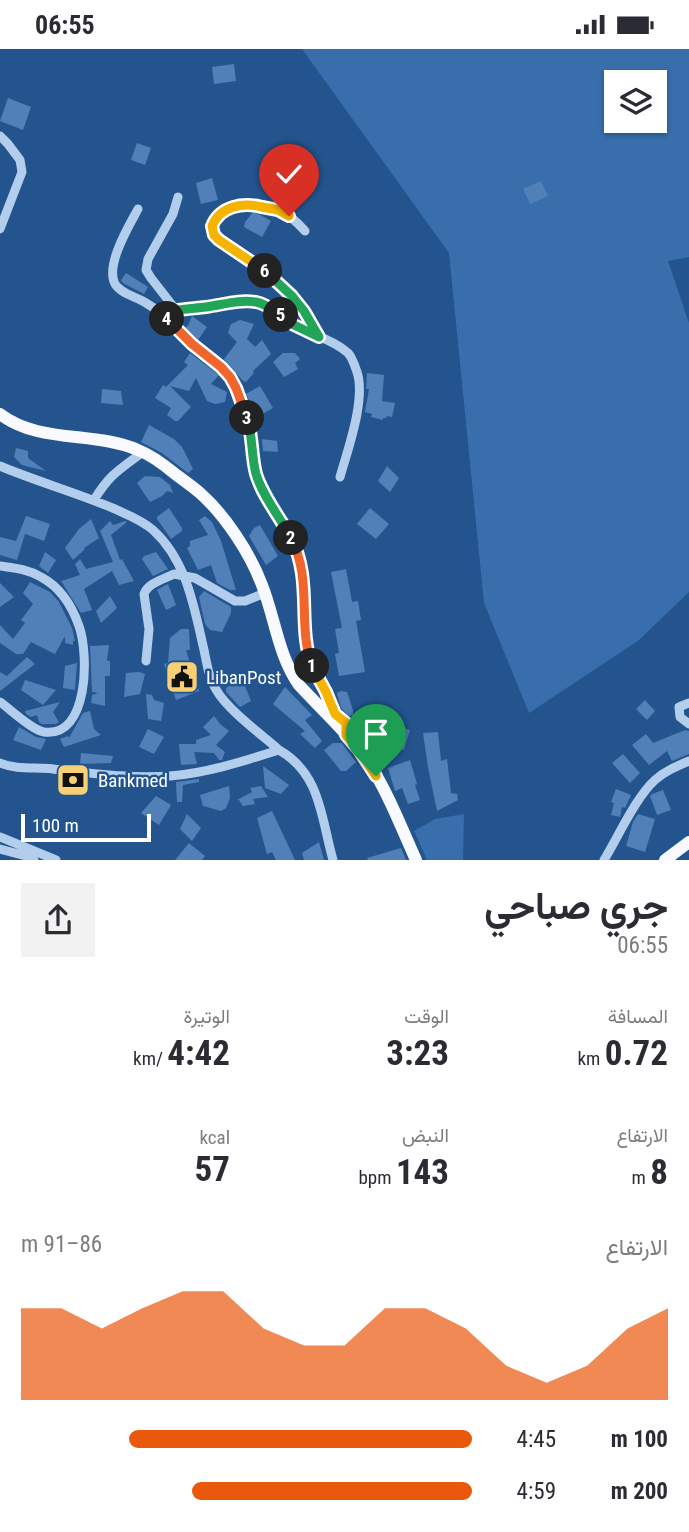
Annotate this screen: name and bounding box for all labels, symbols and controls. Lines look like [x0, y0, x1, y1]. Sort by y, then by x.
text: 06:55 [35, 10, 95, 40]
map controls [604, 70, 667, 133]
button: layers [604, 70, 667, 133]
pin [259, 144, 319, 216]
icon: check [270, 155, 308, 193]
pin: 6 [247, 253, 282, 289]
text: 6 [260, 259, 269, 282]
pin: 5 [264, 297, 298, 333]
pin: 4 [150, 301, 184, 337]
text: 5 [276, 303, 285, 326]
text: 4 [162, 307, 171, 330]
pin: 3 [230, 401, 264, 435]
text: 3 [242, 406, 251, 429]
pin: 2 [274, 521, 308, 555]
text: 2 [286, 526, 295, 549]
pin: 1 [294, 649, 330, 683]
text: 1 [307, 654, 316, 677]
public building icon: LibanPost [163, 658, 201, 696]
place label: LibanPost [206, 666, 281, 689]
pin [346, 704, 406, 776]
icon: arrive [357, 715, 395, 753]
bank icon: Bankmed [54, 761, 92, 799]
place label: Bankmed [98, 769, 168, 792]
scale bar [21, 811, 150, 843]
text: 100 m [32, 814, 79, 837]
button: share [21, 883, 95, 957]
text: جري صباحي [484, 884, 668, 928]
text: 06:55 [617, 932, 668, 959]
text: الوتيرة [184, 1005, 230, 1028]
text: الوقت [404, 1005, 449, 1028]
text: المسافة [608, 1005, 668, 1028]
text: 4:42 [167, 1033, 230, 1074]
text: 3:23 [386, 1033, 449, 1074]
text: 0.72 [605, 1033, 668, 1074]
text: /km [133, 1047, 167, 1070]
text: km [578, 1047, 605, 1070]
text: النبض [402, 1124, 449, 1147]
text: الارتفاع [616, 1124, 668, 1147]
text: kcal [199, 1126, 230, 1149]
text: 57 [195, 1149, 230, 1190]
text: 143 [396, 1152, 449, 1193]
text: 8 [650, 1152, 668, 1193]
text: bpm [359, 1166, 396, 1189]
text: m [632, 1166, 650, 1189]
text: 86–91 m [21, 1231, 102, 1258]
text: الارتفاع [606, 1234, 668, 1261]
text: 4:45 [517, 1426, 556, 1453]
text: 100 m [611, 1426, 668, 1453]
text: 4:59 [517, 1478, 556, 1505]
text: 200 m [611, 1478, 668, 1505]

